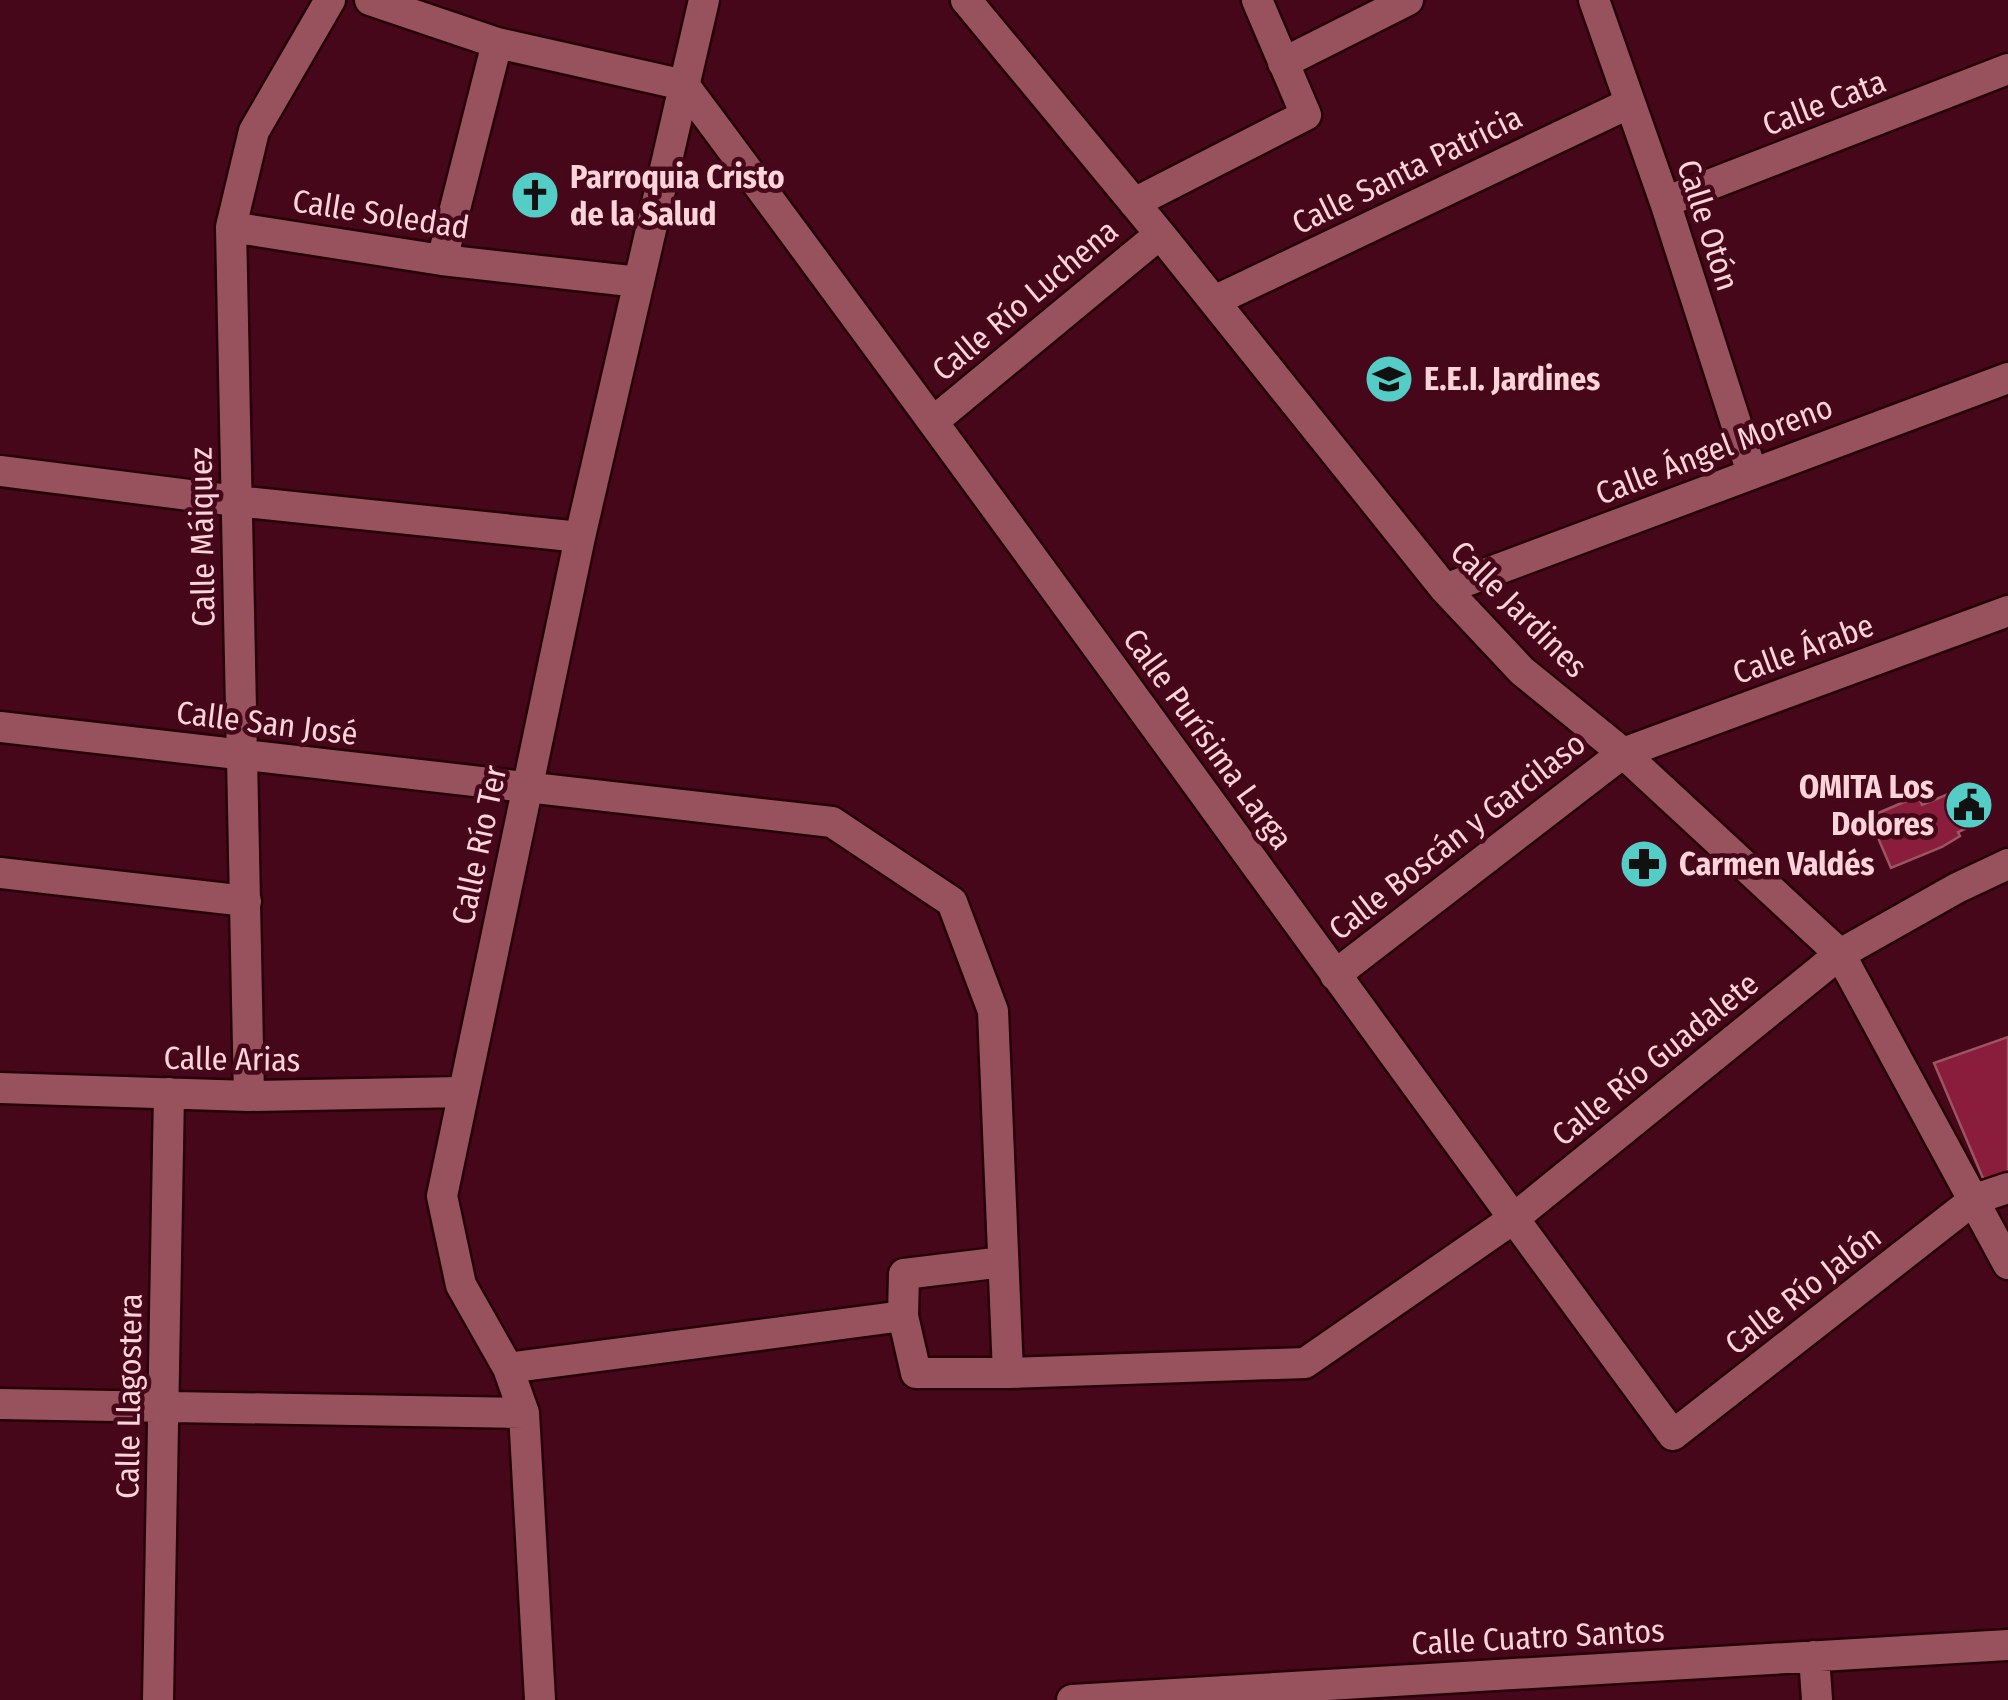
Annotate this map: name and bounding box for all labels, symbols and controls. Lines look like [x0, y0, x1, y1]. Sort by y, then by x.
street label: Calle Cata [1757, 62, 1891, 144]
street label: Calle Santa Patricia [1286, 98, 1528, 242]
street label: Calle Otón [1669, 155, 1747, 295]
place label: Parroquia Cristo de la Salud [570, 158, 785, 233]
church icon: Parroquia Cristo de la Salud [509, 169, 561, 221]
street label: Calle Soledad [290, 181, 472, 247]
street label: Calle Río Luchena [924, 211, 1126, 389]
school or university icon: E.E.I. Jardines [1363, 353, 1415, 405]
place label: E.E.I. Jardines [1424, 360, 1600, 398]
street label: Calle Ángel Moreno [1590, 387, 1838, 513]
street label: Calle Máiquez [181, 447, 223, 627]
street label: Calle Jardines [1443, 533, 1595, 685]
street label: Calle Árabe [1727, 606, 1879, 692]
street label: Calle Purísima Larga [1115, 621, 1301, 857]
street label: Calle San José [174, 693, 360, 753]
street label: Calle Boscán y Garcilaso [1321, 724, 1593, 948]
street label: Calle Río Ter [444, 762, 514, 928]
place label: OMITA Los Dolores [1799, 768, 1934, 843]
public building icon: OMITA Los Dolores [1943, 779, 1995, 831]
pharmacy icon: Carmen Valdés [1618, 838, 1670, 890]
place label: Carmen Valdés [1679, 845, 1875, 883]
street label: Calle Río Guadalete [1544, 964, 1766, 1154]
street label: Calle Arias [163, 1039, 301, 1079]
street label: Calle Río Jalón [1718, 1217, 1888, 1363]
street label: Calle Llagostera [108, 1293, 150, 1499]
street label: Calle Cuatro Santos [1410, 1611, 1666, 1663]

